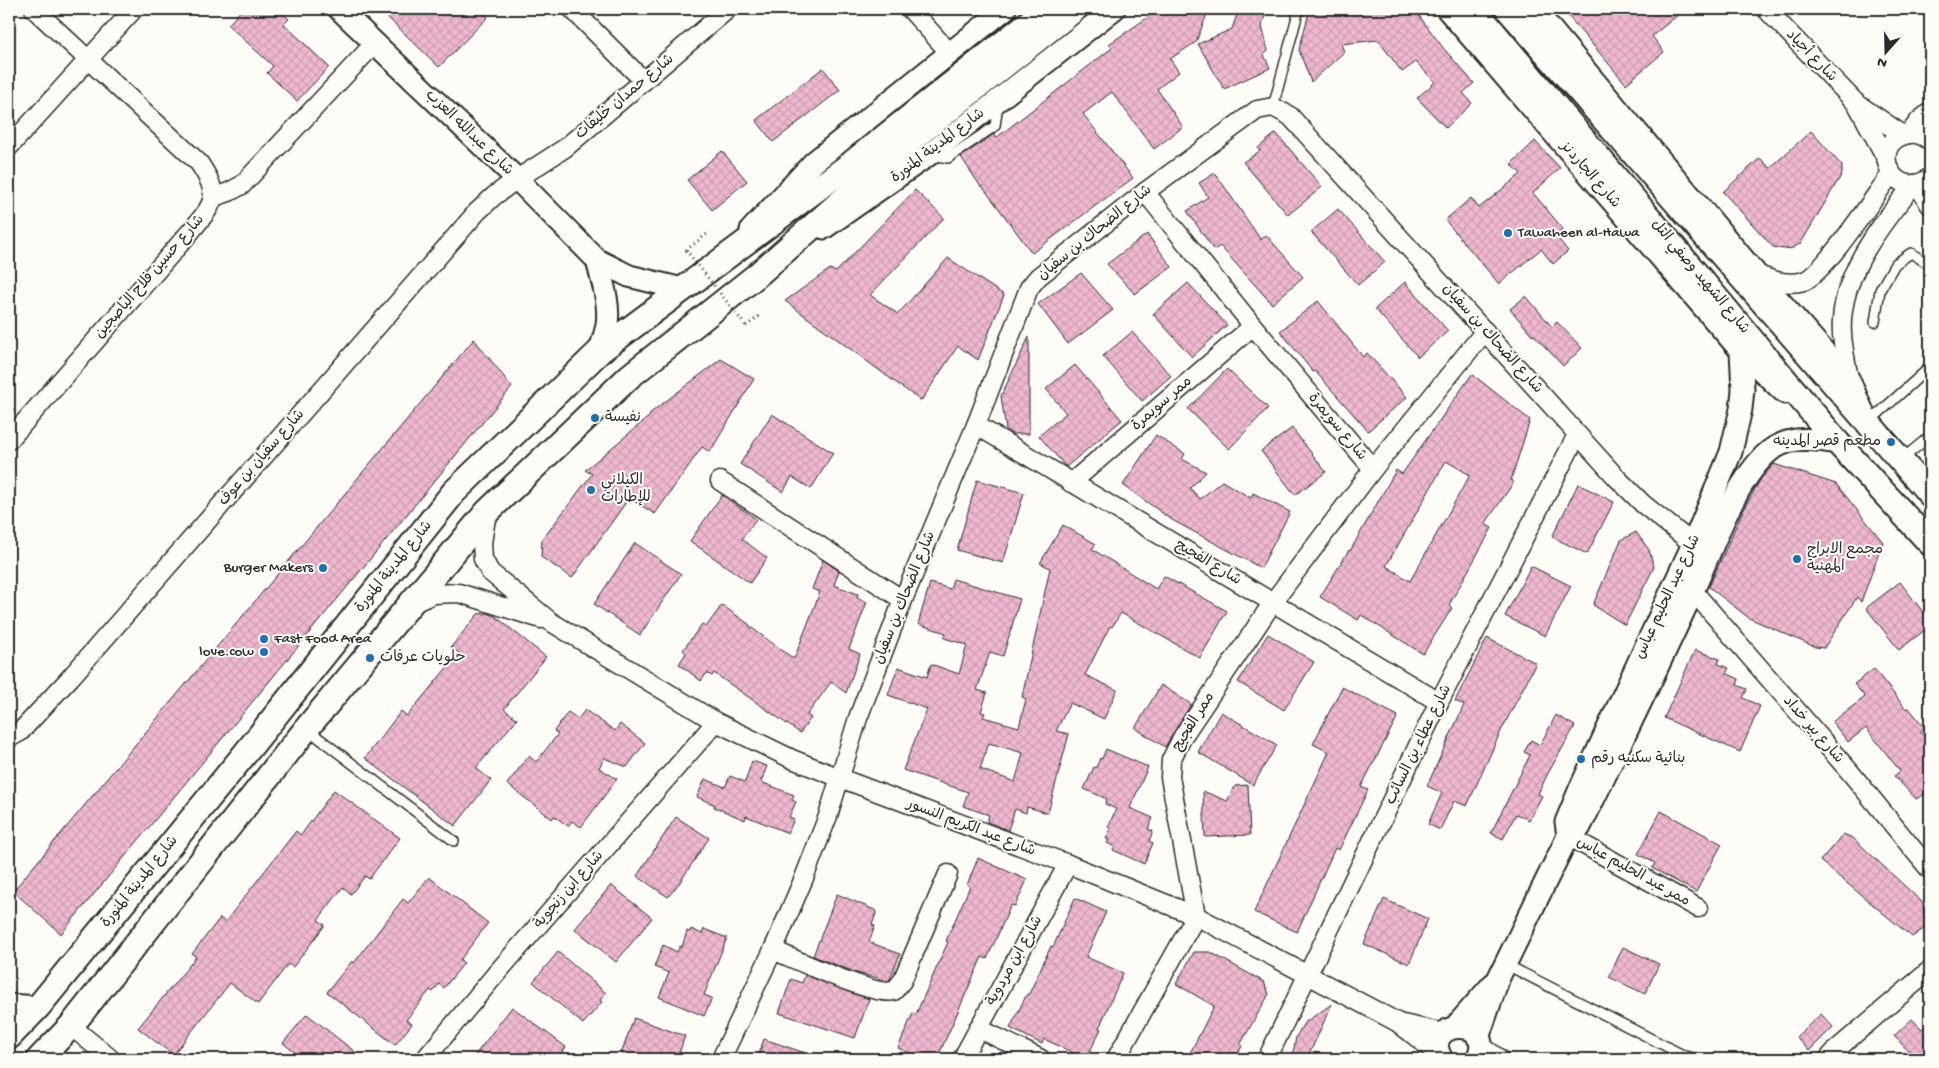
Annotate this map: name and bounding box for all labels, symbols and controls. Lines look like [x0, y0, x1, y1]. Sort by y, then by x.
street label: شارع أجياد [1782, 25, 1842, 86]
north arrow [1862, 28, 1912, 78]
street label: شارع حمدان خليفات [572, 51, 678, 143]
text: N [1875, 52, 1890, 71]
street label: شارع عبدالله العزب [421, 86, 517, 180]
street label: شارع المدينة المنورة [887, 105, 989, 187]
street label: شارع الجاردنز [1555, 136, 1624, 212]
street label: شارع الضحاك بن سفيان [1034, 181, 1156, 285]
street label: شارع حسين فلاح الياصجين [91, 211, 209, 343]
street label: شارع الشهيد وصفي التل [1645, 216, 1753, 339]
place label: Tawaheen al-Hawa [1517, 224, 1640, 242]
marker: Tawaheen al-Hawa [1502, 227, 1514, 239]
street label: شارع الضحاك بن سفيان [1438, 280, 1546, 398]
street label: ممر سويمرة [1128, 373, 1196, 435]
street label: شارع سويمرة [1304, 390, 1370, 464]
street label: شارع سفيان بن عوف [215, 406, 309, 510]
place label: نفيسة [605, 409, 641, 427]
marker: نفيسة [589, 412, 601, 424]
place label: مطعم قصر المدينه [1773, 433, 1881, 452]
marker: مطعم قصر المدينه [1885, 436, 1897, 448]
place label: الكيلاني للإطارات [601, 472, 651, 507]
marker: الكيلاني للإطارات [585, 484, 597, 496]
street label: شارع المدينة المنورة [351, 517, 437, 617]
street label: شارع الضحاك بن سفيان [870, 529, 940, 667]
street label: شارع عبد الحليم عباس [1631, 532, 1706, 663]
street label: شارع الفجيج [1172, 536, 1244, 590]
place label: مجمع الابراج المهنية [1807, 541, 1883, 576]
marker: مجمع الابراج المهنية [1791, 553, 1803, 565]
place label: Burger Makers [223, 559, 313, 577]
marker: Burger Makers [317, 562, 329, 574]
place label: Fast Food Area [273, 630, 372, 648]
marker: Fast Food Area [258, 633, 270, 645]
place label: love.cow [199, 643, 254, 661]
marker: love.cow [258, 646, 270, 658]
place label: حلويات عرفات [380, 649, 466, 667]
marker: حلويات عرفات [364, 652, 376, 664]
street label: شارع عطاء بن السائب [1382, 682, 1456, 808]
street label: ممر الفجيج [1169, 689, 1219, 755]
street label: شارع بير خداد [1779, 693, 1847, 767]
place label: بنائية سكنيه رقم [1591, 750, 1685, 769]
marker: بنائية سكنيه رقم [1575, 753, 1587, 765]
street label: شارع عبد الكريم النسور [903, 795, 1038, 862]
street label: شارع المدينة المنورة [97, 832, 183, 932]
street label: ممر عبد الحليم عباس [1573, 833, 1693, 912]
street label: شارع ابن زنجوية [530, 847, 608, 933]
street label: شارع ابن مردوية [983, 913, 1047, 1009]

